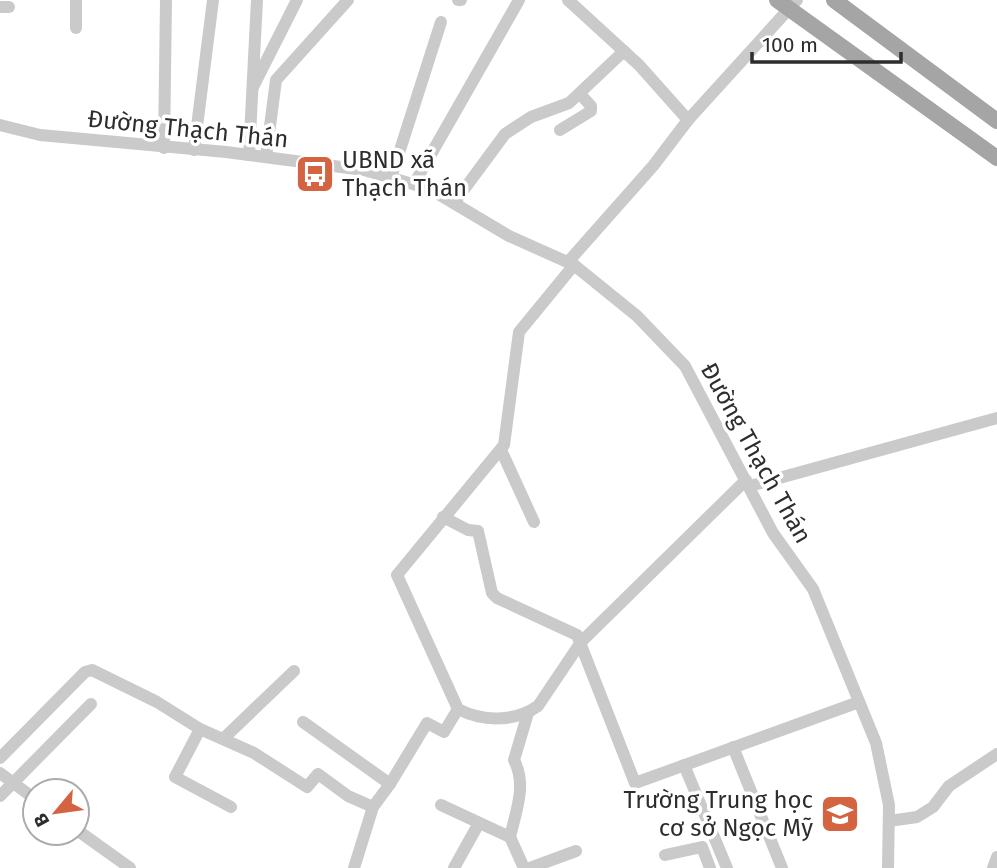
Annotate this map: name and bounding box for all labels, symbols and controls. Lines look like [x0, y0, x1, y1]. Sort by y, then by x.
scale bar [752, 21, 901, 65]
text: 100 m [762, 32, 818, 58]
street label: Đường Thạch Thán [86, 105, 290, 153]
place label: UBND xã Thạch Thán [342, 146, 467, 202]
bus stop icon: UBND xã Thạch Thán [294, 153, 336, 195]
street label: Đường Thạch Thán [695, 358, 817, 548]
north arrow [21, 777, 91, 847]
place label: Trường Trung học cơ sở Ngọc Mỹ [624, 786, 813, 842]
school or university icon: Trường Trung học cơ sở Ngọc Mỹ [819, 793, 861, 835]
text: B [29, 809, 54, 831]

